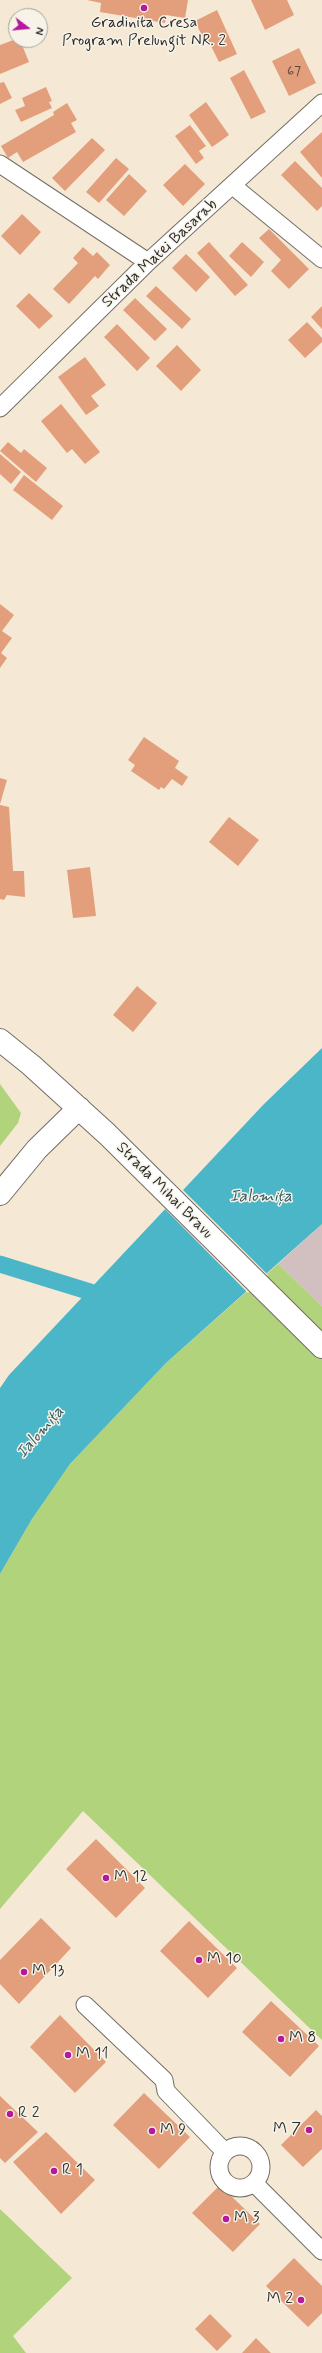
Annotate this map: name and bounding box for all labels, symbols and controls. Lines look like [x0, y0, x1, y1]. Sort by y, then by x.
marker: Gradinita Cresa Program Prelungit NR. 2 [139, 3, 149, 13]
north arrow [8, 8, 48, 48]
place label: Gradinita Cresa Program Prelungit NR. 2 [62, 14, 226, 52]
text: N [31, 26, 46, 36]
house number: 67 [287, 64, 301, 80]
street label: Strada Matei Basarab [98, 196, 222, 312]
street label: Strada Mihai Bravu [112, 1139, 216, 1243]
water label: Ialomița [230, 1187, 292, 1207]
water label: Ialomița [13, 1403, 69, 1463]
place label: M 12 [114, 1868, 148, 1888]
marker: M 12 [101, 1873, 111, 1883]
place label: M 10 [207, 1950, 242, 1970]
marker: M 10 [194, 1955, 204, 1965]
place label: M 13 [32, 1962, 64, 1982]
marker: M 13 [19, 1967, 29, 1977]
place label: M 8 [289, 2029, 316, 2049]
marker: M 8 [276, 2034, 286, 2044]
place label: M 11 [76, 2045, 108, 2065]
marker: M 11 [63, 2050, 73, 2060]
place label: R 2 [18, 2104, 39, 2124]
marker: R 2 [5, 2109, 15, 2119]
place label: M 7 [273, 2120, 301, 2140]
place label: M 9 [160, 2121, 186, 2141]
marker: M 7 [304, 2125, 314, 2135]
marker: M 9 [147, 2126, 157, 2136]
place label: R 1 [62, 2161, 83, 2181]
marker: R 1 [49, 2166, 59, 2176]
place label: M 3 [234, 2209, 260, 2229]
marker: M 3 [221, 2214, 231, 2224]
place label: M 2 [267, 2290, 293, 2310]
marker: M 2 [296, 2295, 306, 2305]

